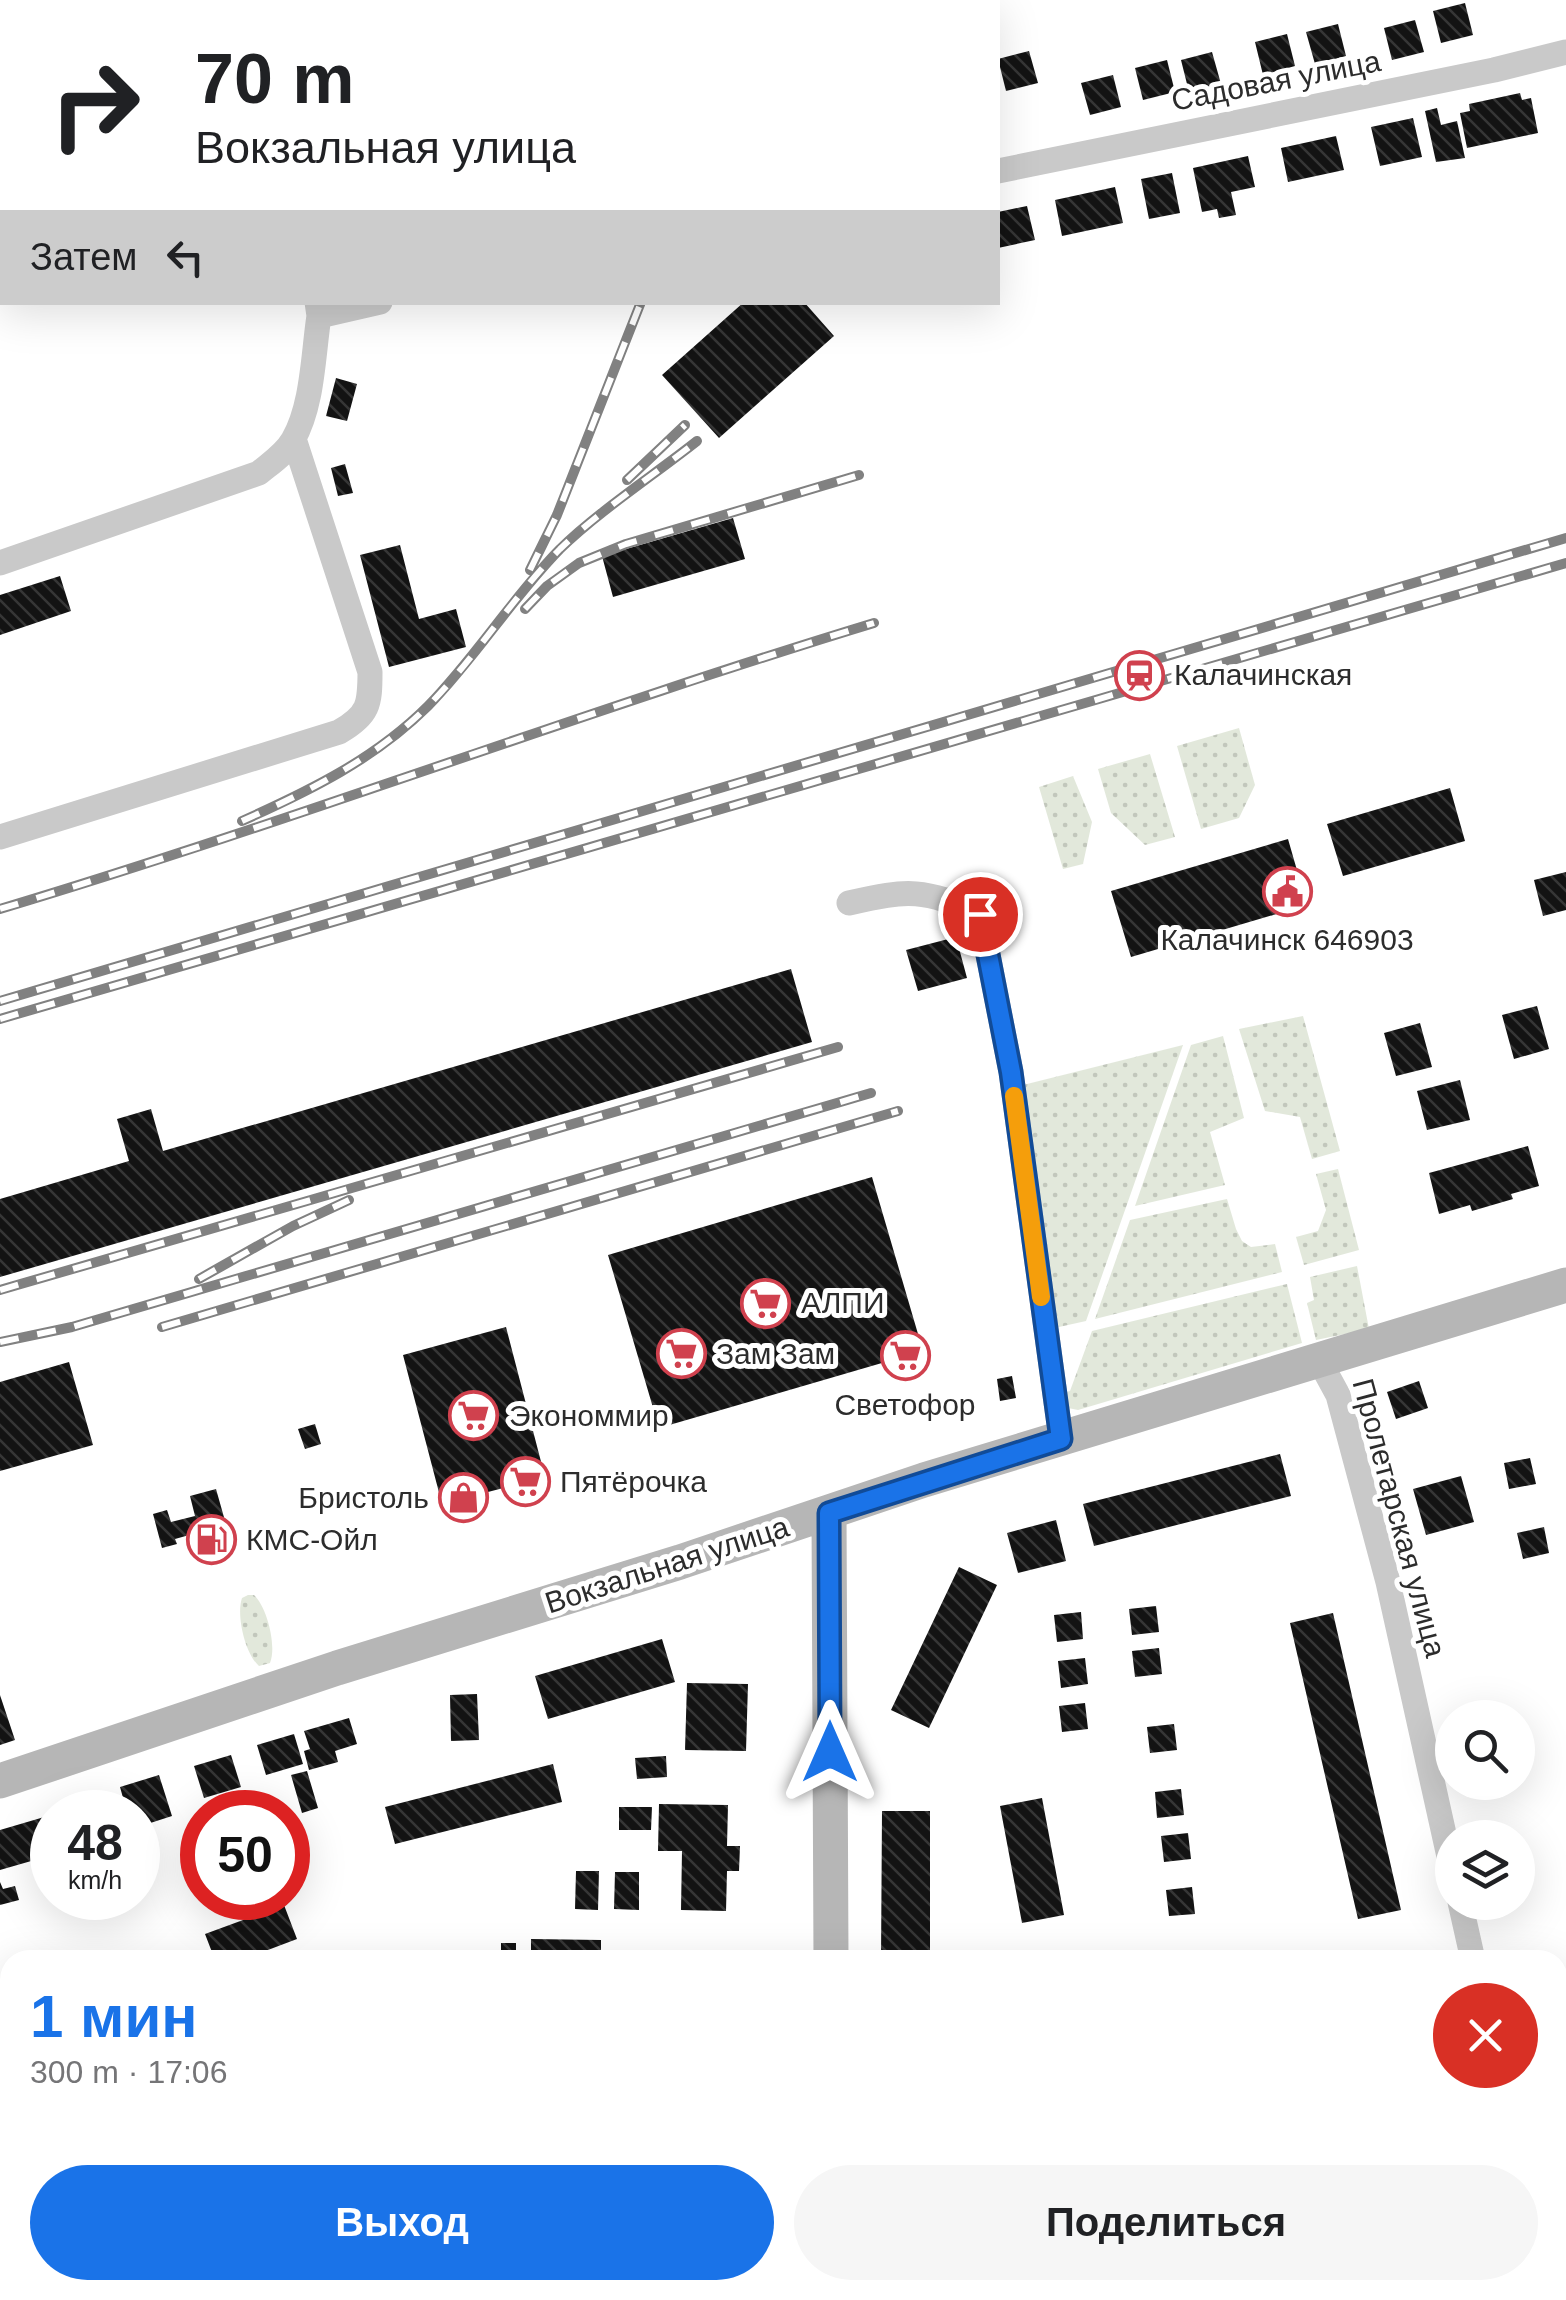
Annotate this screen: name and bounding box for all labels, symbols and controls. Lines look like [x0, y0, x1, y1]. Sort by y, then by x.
icon: right [30, 40, 160, 170]
text: 70 m [195, 40, 355, 118]
street label: Садовая улица [1169, 44, 1384, 117]
text: Вокзальная улица [195, 122, 576, 173]
icon: left [158, 230, 213, 285]
text: Затем [30, 236, 138, 278]
station icon: Калачинская [1113, 649, 1165, 701]
place label: Калачинская [1174, 658, 1352, 691]
public building icon: Калачинск 646903 [1261, 865, 1313, 917]
pin [938, 872, 1023, 957]
icon: arrive [953, 887, 1008, 942]
place label: Калачинск 646903 [1160, 923, 1414, 956]
supermarket icon: АЛПИ [740, 1277, 792, 1329]
place label: АЛПИ [801, 1286, 884, 1319]
supermarket icon: Зам Зам [655, 1328, 707, 1380]
supermarket icon: Светофор [879, 1330, 931, 1382]
place label: Зам Зам [716, 1337, 835, 1370]
street label: Пролетарская улица [1346, 1375, 1453, 1661]
place label: Светофор [834, 1388, 976, 1421]
supermarket icon: Экономмир [448, 1390, 500, 1442]
place label: Экономмир [509, 1399, 669, 1432]
supermarket icon: Пятёрочка [499, 1456, 551, 1508]
place label: Пятёрочка [560, 1465, 707, 1498]
shop icon: Бристоль [438, 1472, 490, 1524]
place label: Бристоль [298, 1481, 429, 1514]
street label: Вокзальная улица [541, 1509, 793, 1619]
fuel station icon: КМС-Ойл [185, 1514, 237, 1566]
place label: КМС-Ойл [246, 1523, 378, 1556]
position arrow [778, 1700, 882, 1804]
map controls [1435, 1700, 1535, 1920]
button: search [1435, 1700, 1535, 1800]
speed limit sign: 50 [180, 1790, 310, 1920]
text: 48 [67, 1815, 123, 1871]
button: layers [1435, 1820, 1535, 1920]
text: km/h [68, 1866, 122, 1894]
text: 1 мин [30, 1983, 198, 2050]
button: close [1433, 1983, 1538, 2088]
text: 300 m · 17:06 [30, 2054, 227, 2090]
button: Выход [30, 2165, 774, 2280]
button: Поделиться [794, 2165, 1538, 2280]

